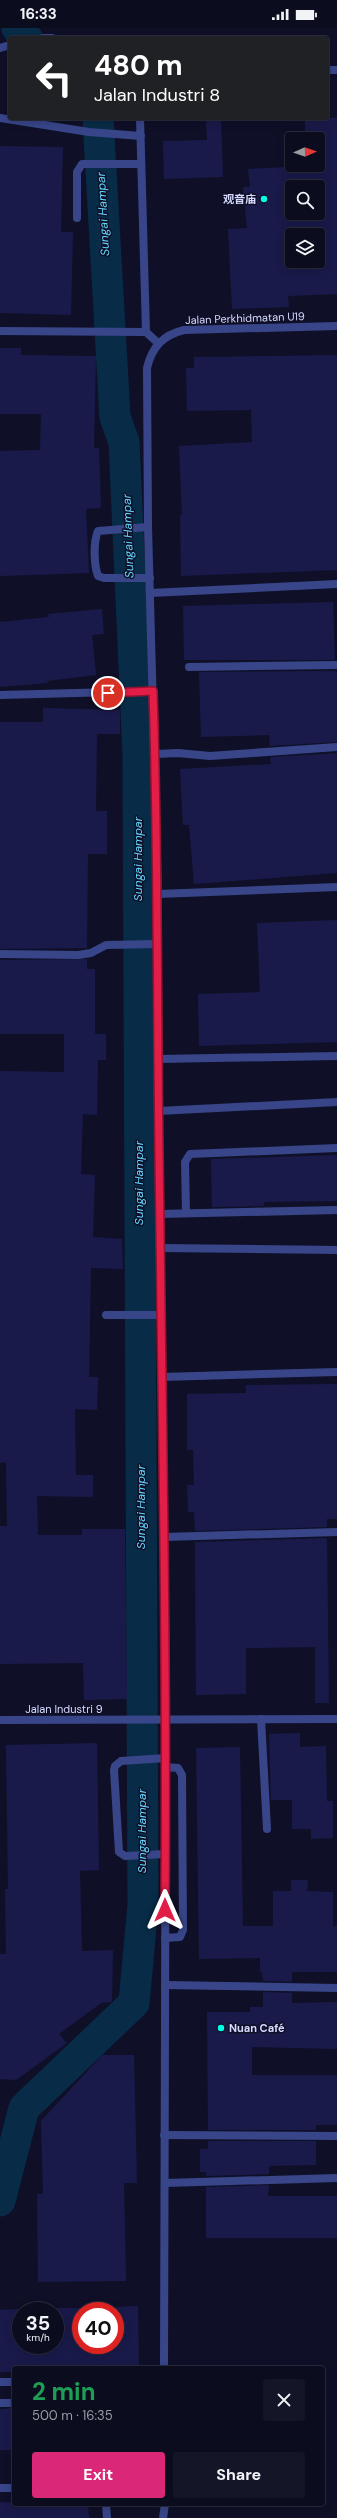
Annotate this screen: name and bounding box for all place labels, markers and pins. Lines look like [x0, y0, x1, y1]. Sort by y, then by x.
place label: 观音庙 [223, 192, 256, 206]
marker: 观音庙 [259, 194, 269, 204]
pin [91, 676, 125, 710]
place label: Nuan Café [229, 2021, 285, 2035]
marker: Nuan Café [216, 2023, 226, 2033]

